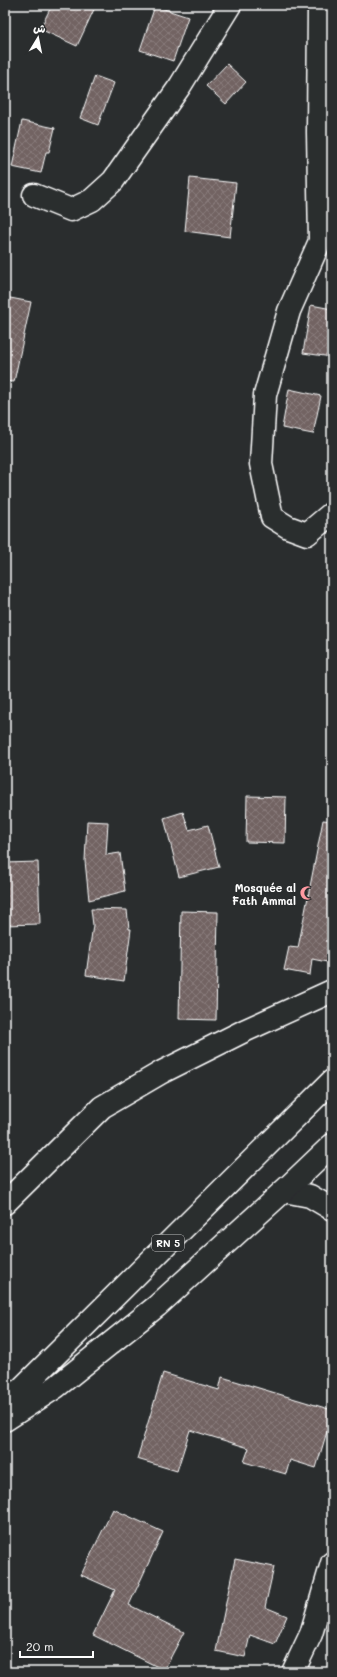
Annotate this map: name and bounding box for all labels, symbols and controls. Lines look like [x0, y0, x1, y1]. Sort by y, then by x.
north arrow [18, 18, 58, 58]
text: ش [33, 19, 47, 36]
place label: Mosquée al Fath Ammal [232, 880, 296, 908]
mosque icon: Mosquée al Fath Ammal [299, 885, 315, 901]
road number: RN 5 [152, 1235, 184, 1251]
scale bar [20, 1633, 93, 1659]
text: 20 m [26, 1638, 54, 1654]

